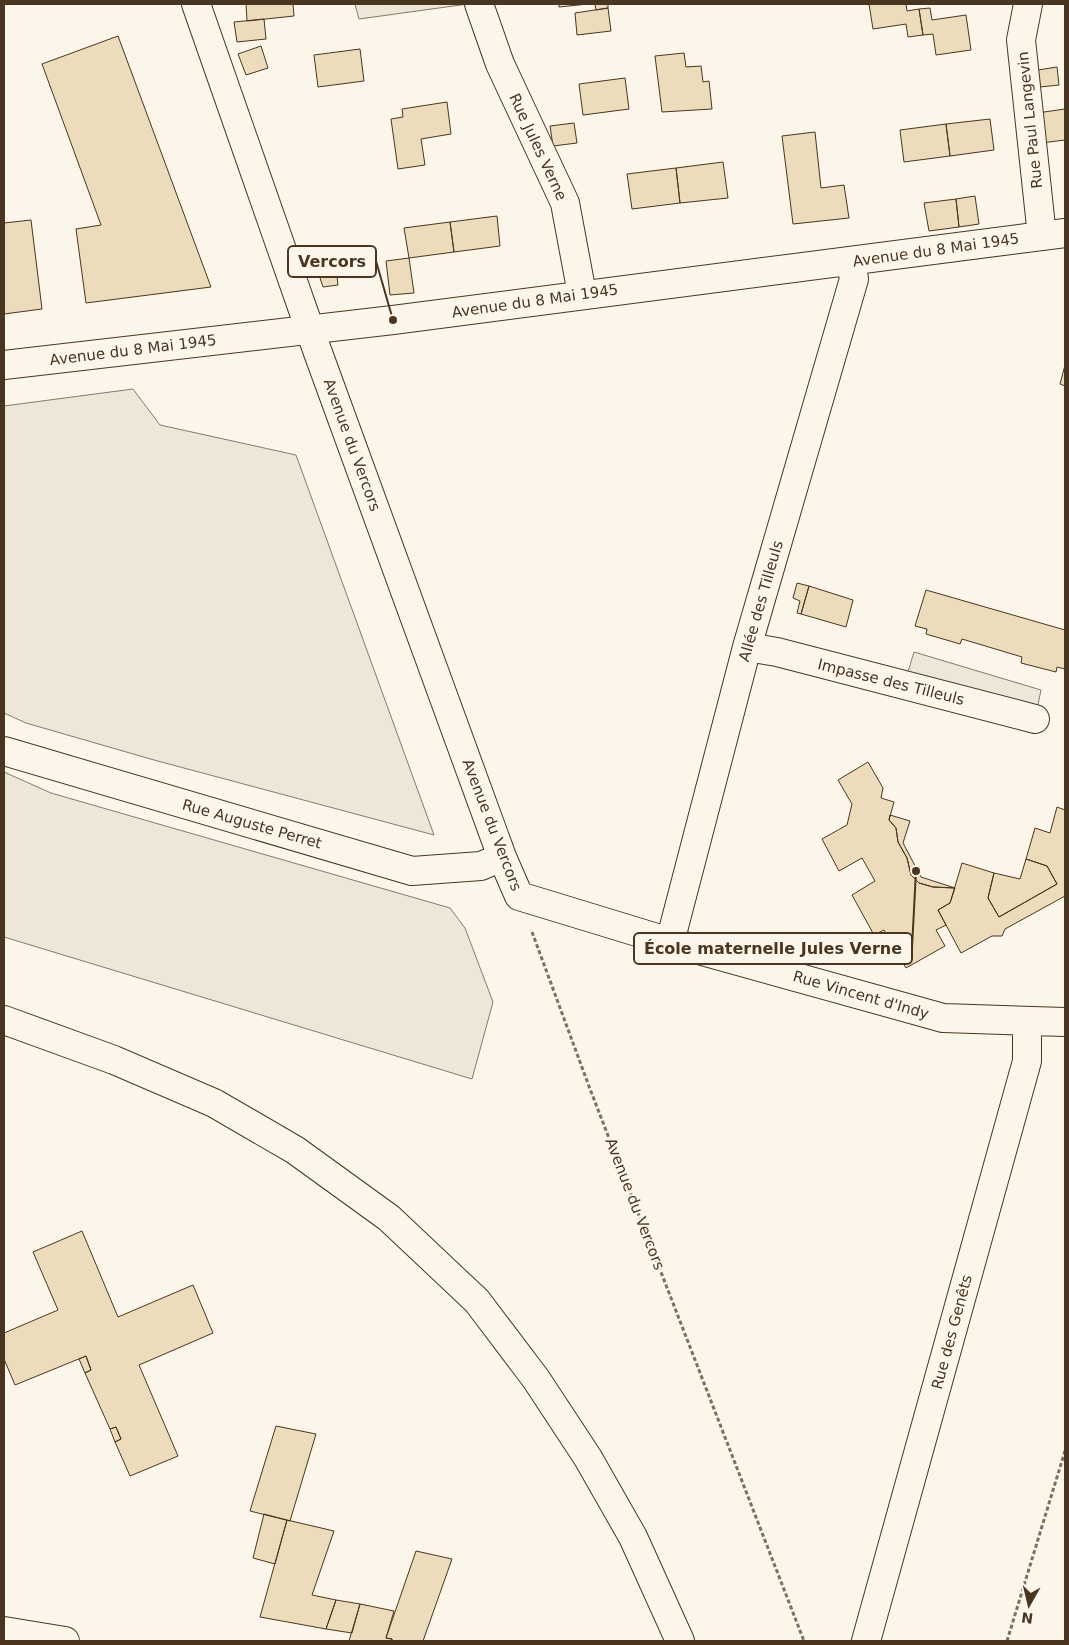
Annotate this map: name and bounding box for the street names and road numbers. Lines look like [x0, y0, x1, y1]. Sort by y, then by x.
street label: Rue Paul Langevin [1014, 51, 1046, 189]
street label: Rue Jules Verne [505, 91, 571, 203]
street label: Avenue du 8 Mai 1945 [852, 229, 1020, 271]
street label: Avenue du 8 Mai 1945 [451, 280, 619, 322]
street label: Avenue du 8 Mai 1945 [49, 331, 217, 369]
street label: Avenue du Vercors [320, 376, 384, 514]
street label: Allée des Tilleuls [735, 538, 787, 664]
street label: Impasse des Tilleuls [816, 655, 966, 709]
street label: Avenue du Vercors [459, 756, 526, 894]
street label: Rue Auguste Perret [180, 795, 324, 853]
street label: Rue Vincent d'Indy [791, 967, 931, 1023]
street label: Avenue du Vercors [602, 1135, 669, 1273]
street label: Rue des Genêts [928, 1273, 976, 1391]

